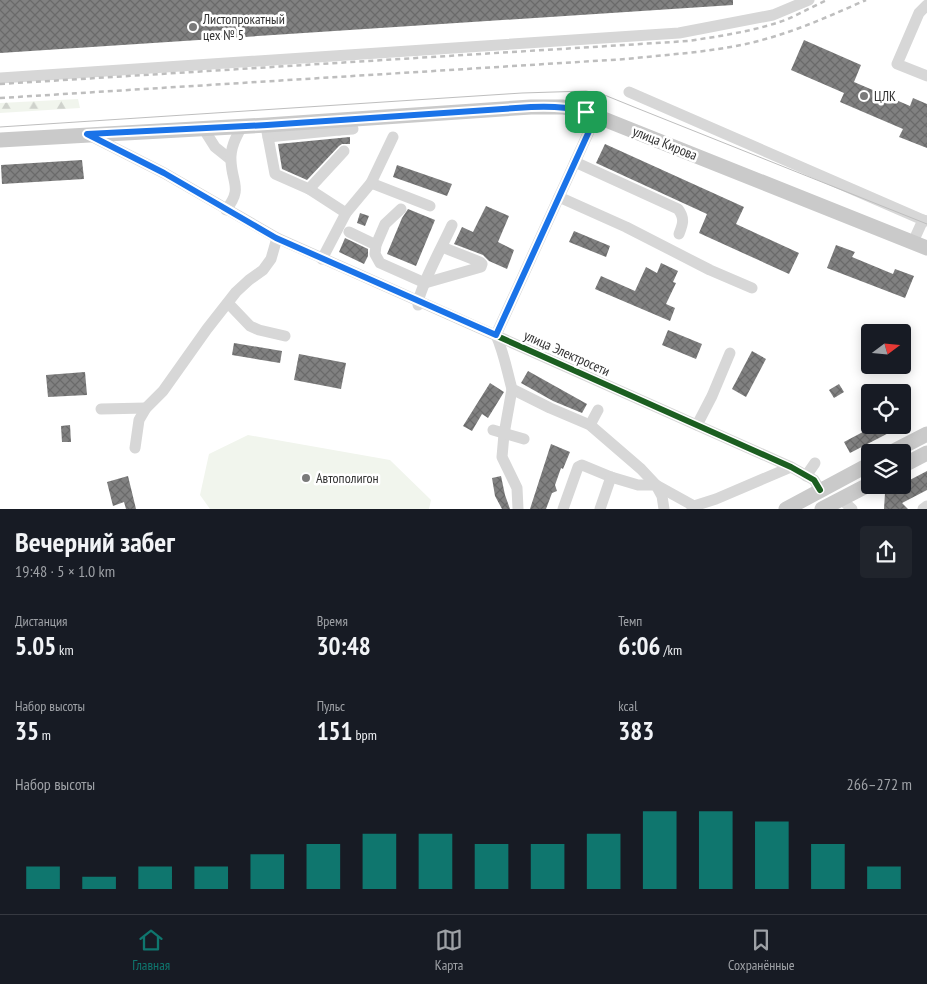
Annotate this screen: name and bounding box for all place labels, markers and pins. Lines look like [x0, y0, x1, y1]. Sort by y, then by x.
place label: Листопрокатный цех № 5 [202, 10, 285, 44]
marker: Листопрокатный цех № 5 [187, 21, 199, 33]
place label: ЦЛК [874, 87, 896, 105]
marker: ЦЛК [858, 90, 870, 102]
pin [565, 91, 607, 133]
place label: Автополигон [316, 469, 379, 487]
marker: Автополигон [300, 472, 312, 484]

